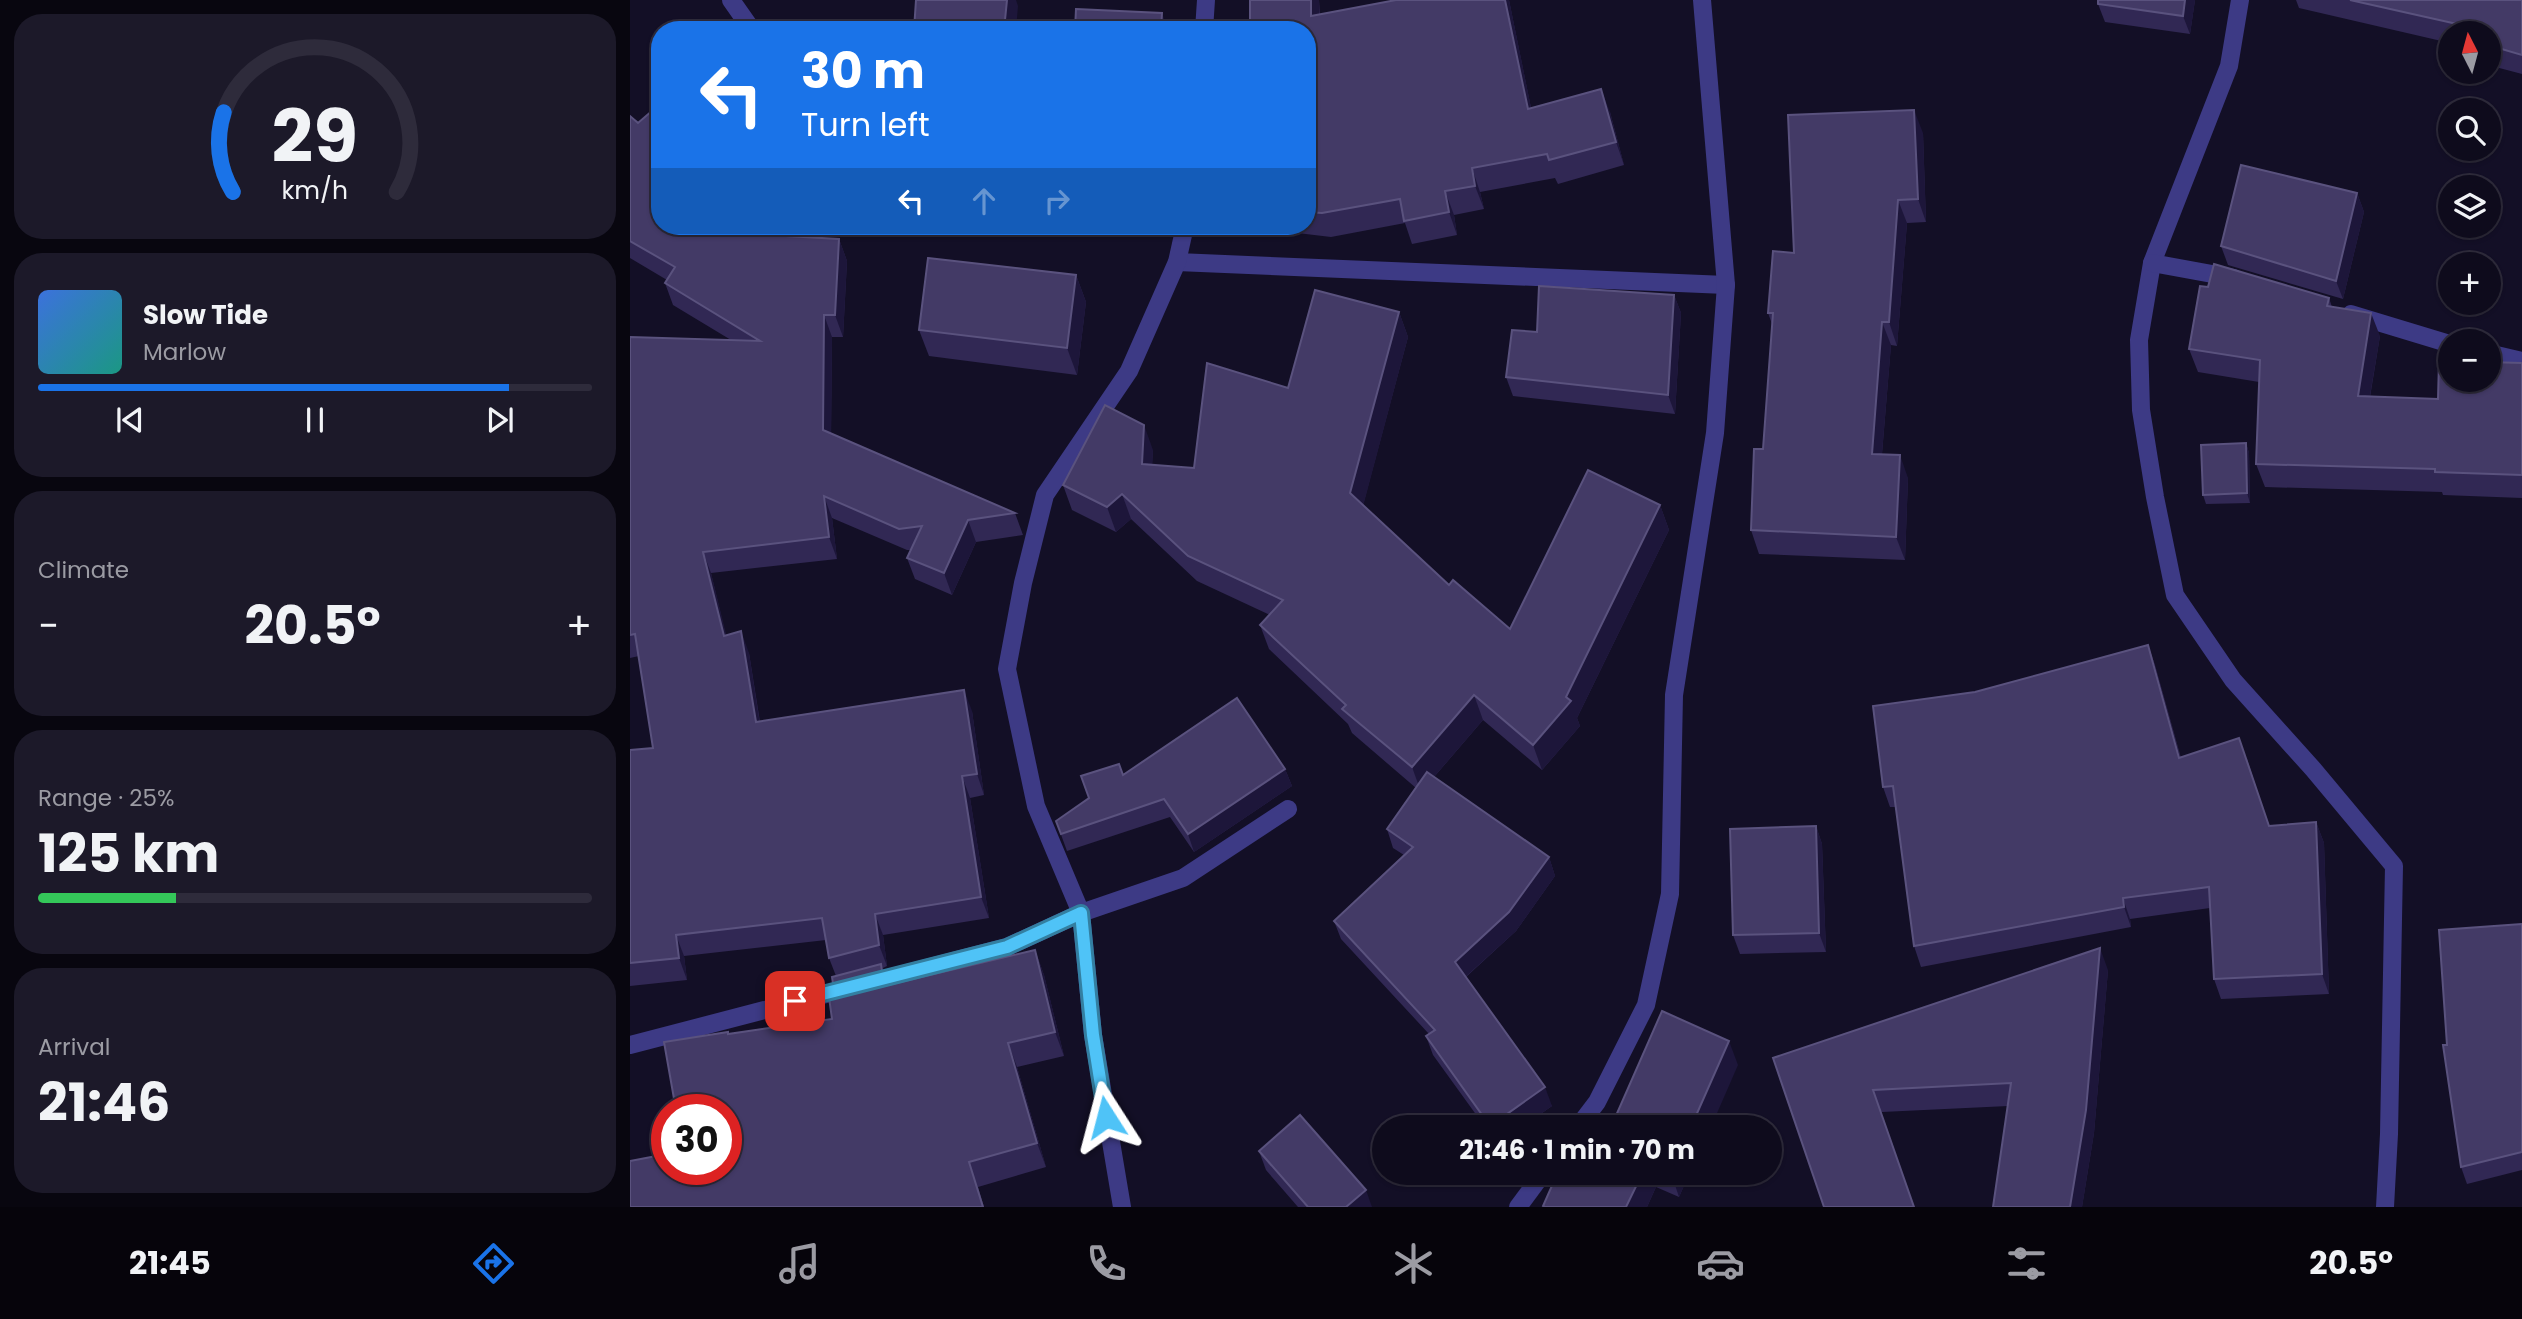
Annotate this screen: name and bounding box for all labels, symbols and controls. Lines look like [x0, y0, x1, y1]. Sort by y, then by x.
north arrow [2438, 21, 2501, 84]
map controls [2438, 21, 2501, 392]
text: 30 m [801, 37, 925, 105]
icon: left [686, 49, 777, 140]
text: 29 [272, 87, 358, 188]
button: search [2438, 98, 2501, 161]
text: Turn left [801, 102, 930, 147]
text: km/h [282, 173, 348, 208]
button: layers [2438, 175, 2501, 238]
icon: left [892, 182, 930, 220]
icon: ahead [965, 182, 1003, 220]
icon: right [1038, 182, 1076, 220]
button: + [2438, 252, 2501, 315]
text: Slow Tide [143, 297, 268, 333]
button: − [2438, 329, 2501, 392]
text: Marlow [143, 336, 226, 368]
icon: previous [111, 401, 149, 439]
icon: pause [296, 401, 334, 439]
icon: next [481, 401, 519, 439]
text: Climate [38, 554, 129, 586]
text: 20.5° [244, 589, 381, 662]
text: − [38, 599, 59, 652]
text: + [566, 599, 592, 652]
text: Range · 25% [38, 782, 174, 814]
text: 125 km [38, 817, 219, 890]
pin [765, 971, 825, 1031]
icon: arrive [776, 982, 814, 1020]
text: Arrival [38, 1031, 110, 1063]
text: 21:46 [38, 1066, 170, 1139]
position arrow [1069, 1080, 1143, 1154]
speed limit sign: 30 [651, 1094, 742, 1185]
text: 21:46 · 1 min · 70 m [1459, 1132, 1695, 1168]
icon: directions [469, 1239, 518, 1288]
icon: music [775, 1239, 824, 1288]
icon: phone [1082, 1239, 1131, 1288]
icon: climate [1389, 1239, 1438, 1288]
icon: car [1696, 1239, 1745, 1288]
icon: filters [2002, 1239, 2051, 1288]
text: 21:45 [129, 1240, 211, 1285]
text: 20.5° [2309, 1240, 2393, 1285]

